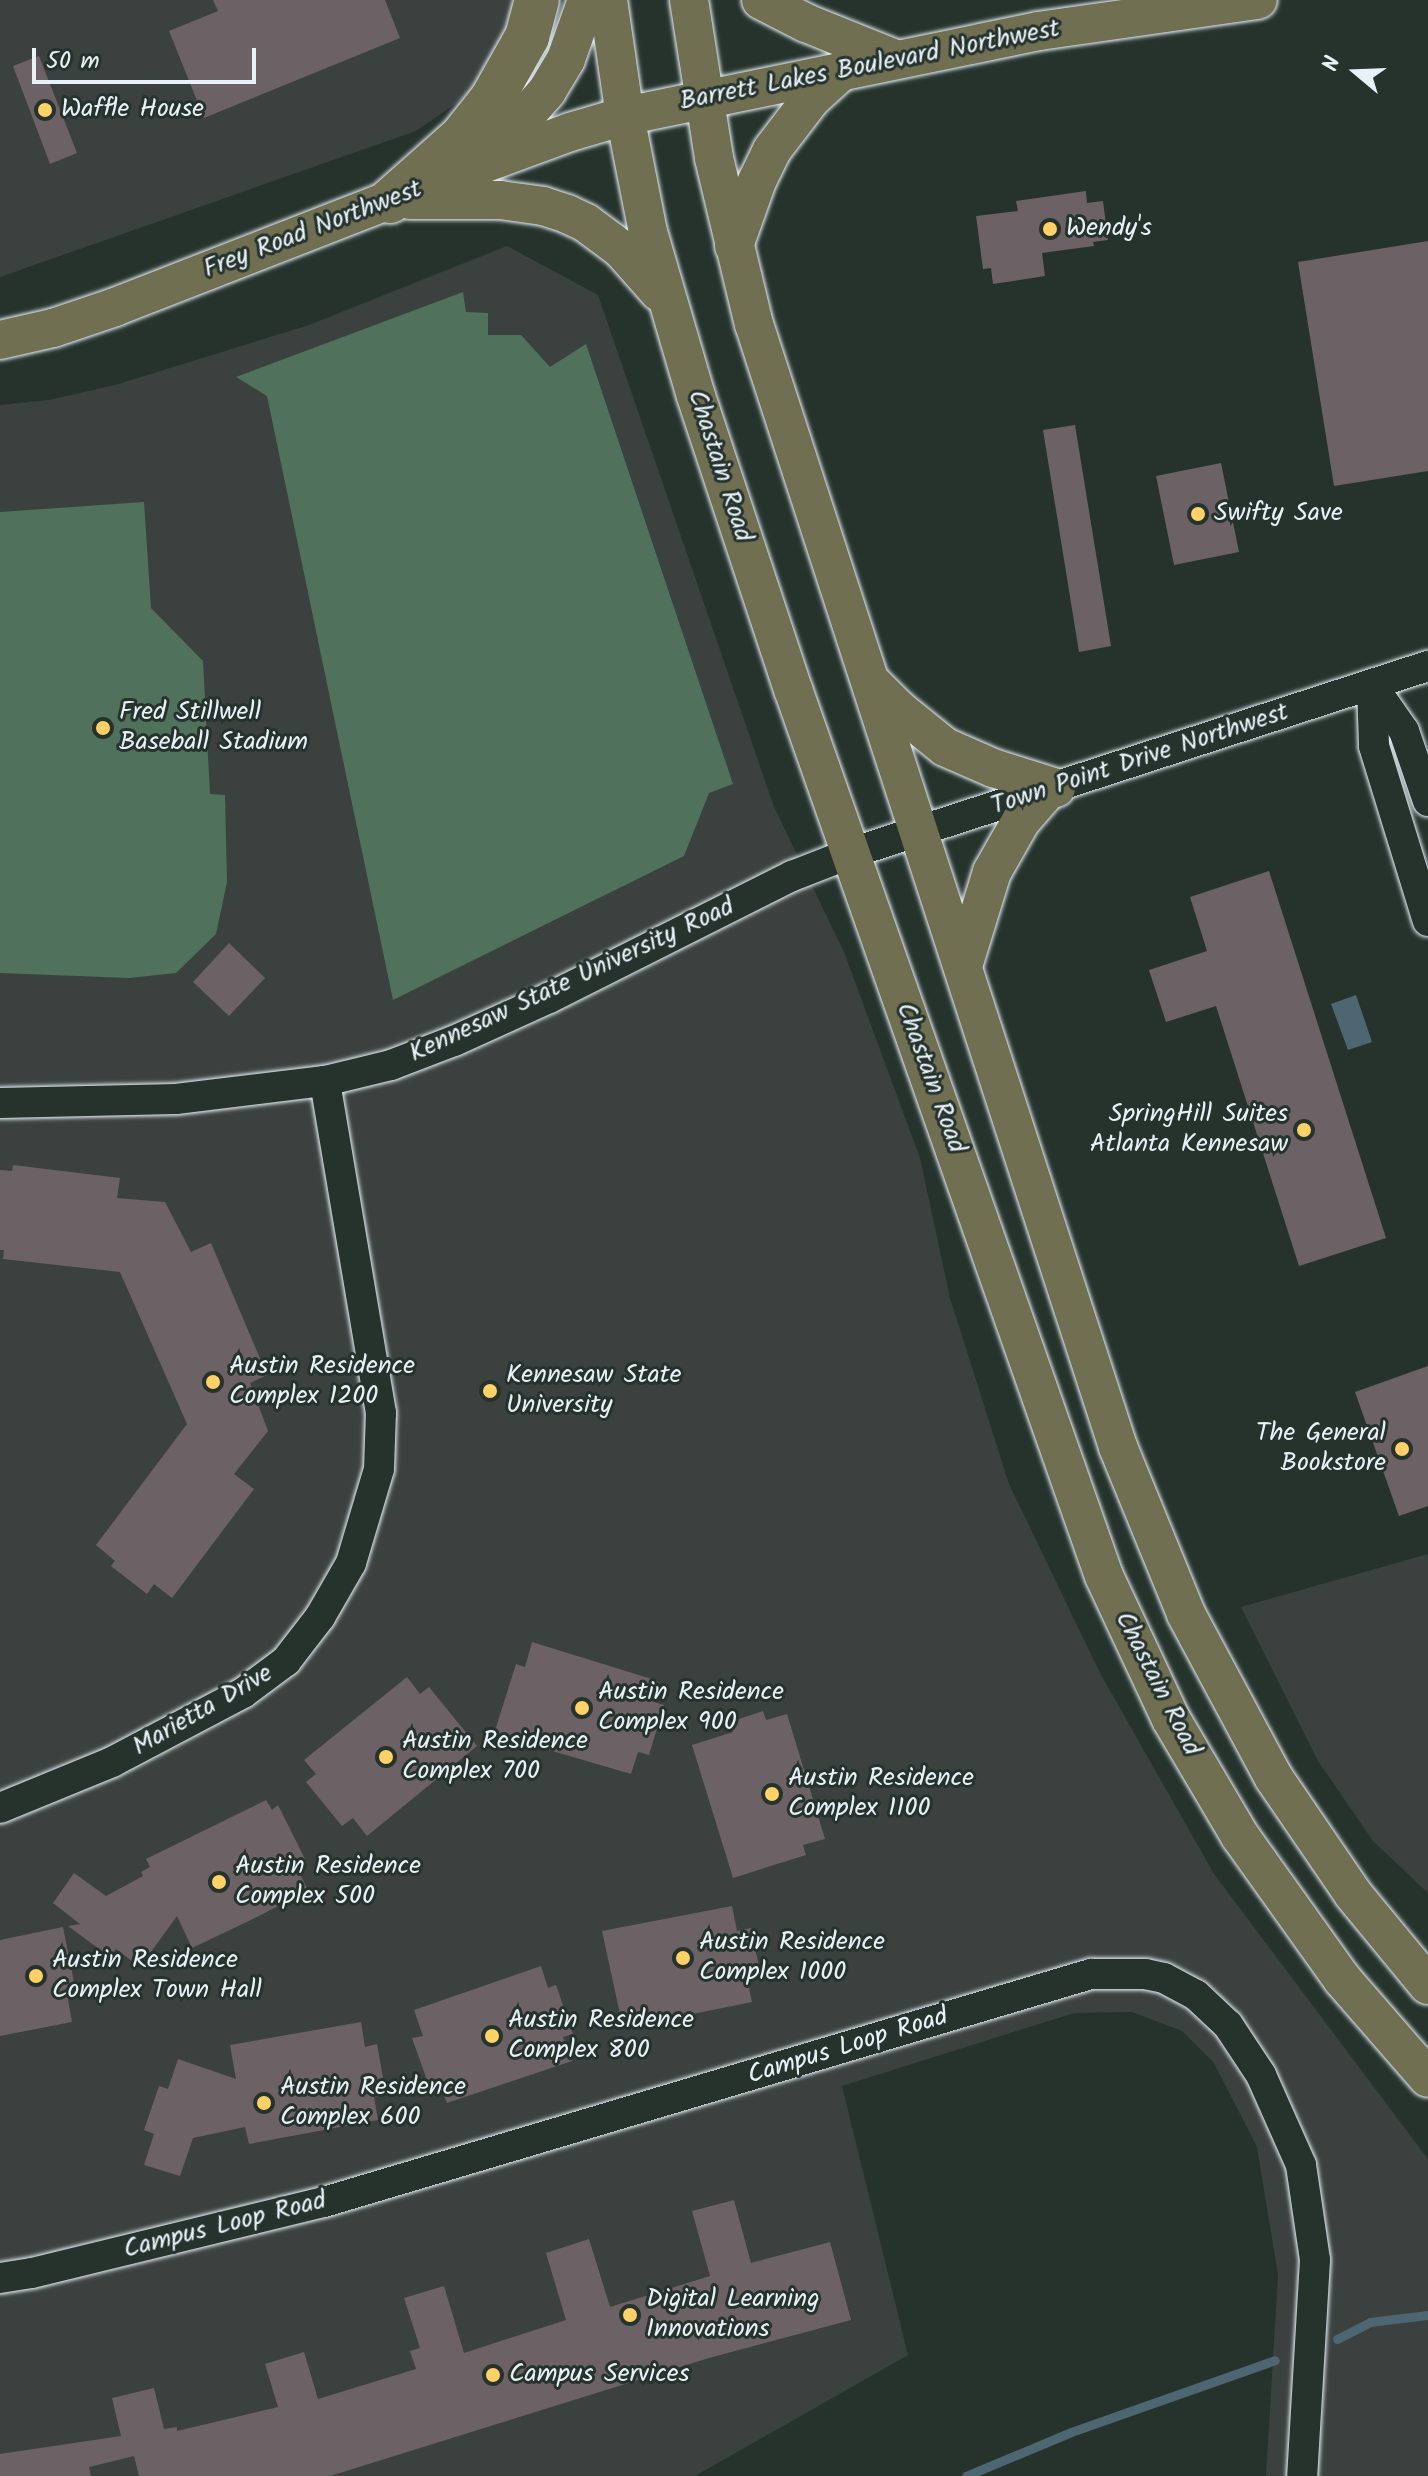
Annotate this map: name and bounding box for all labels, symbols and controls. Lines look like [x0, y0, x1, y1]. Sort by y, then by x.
street label: Barrett Lakes Boulevard Northwest [677, 14, 1063, 118]
scale bar [36, 32, 260, 82]
north arrow [1316, 32, 1396, 112]
text: 50 m [46, 42, 100, 81]
text: N [1314, 52, 1352, 76]
place label: Waffle House [61, 94, 204, 126]
marker: Waffle House [36, 101, 54, 119]
street label: Frey Road Northwest [199, 174, 427, 286]
place label: Wendy's [1066, 213, 1152, 245]
marker: Wendy's [1041, 220, 1059, 238]
street label: Chastain Road [680, 386, 758, 546]
place label: Swifty Save [1214, 498, 1343, 530]
marker: Swifty Save [1189, 505, 1207, 523]
place label: Fred Stillwell Baseball Stadium [119, 697, 308, 758]
street label: Town Point Drive Northwest [987, 697, 1293, 823]
marker: Fred Stillwell Baseball Stadium [94, 719, 112, 737]
street label: Kennesaw State University Road [405, 892, 739, 1070]
street label: Chastain Road [888, 999, 972, 1157]
place label: SpringHill Suites Atlanta Kennesaw [1090, 1099, 1288, 1160]
marker: SpringHill Suites Atlanta Kennesaw [1295, 1121, 1313, 1139]
place label: Austin Residence Complex 1200 [229, 1351, 415, 1412]
place label: Kennesaw State University [506, 1360, 681, 1422]
marker: Austin Residence Complex 1200 [204, 1373, 222, 1391]
marker: Kennesaw State University [481, 1382, 499, 1400]
place label: The General Bookstore [1256, 1418, 1386, 1480]
marker: The General Bookstore [1393, 1440, 1411, 1458]
street label: Chastain Road [1107, 1607, 1207, 1761]
street label: Marietta Drive [128, 1658, 278, 1764]
place label: Austin Residence Complex 900 [598, 1677, 784, 1738]
marker: Austin Residence Complex 900 [573, 1699, 591, 1717]
place label: Austin Residence Complex 700 [402, 1726, 588, 1788]
marker: Austin Residence Complex 700 [377, 1748, 395, 1766]
place label: Austin Residence Complex 1100 [788, 1763, 974, 1824]
marker: Austin Residence Complex 1100 [763, 1785, 781, 1803]
place label: Austin Residence Complex 500 [235, 1851, 421, 1912]
marker: Austin Residence Complex 500 [210, 1873, 228, 1891]
place label: Austin Residence Complex 1000 [699, 1927, 885, 1988]
place label: Austin Residence Complex Town Hall [52, 1945, 262, 2006]
marker: Austin Residence Complex 1000 [674, 1949, 692, 1967]
marker: Austin Residence Complex Town Hall [27, 1967, 45, 1985]
street label: Campus Loop Road [744, 2002, 952, 2092]
place label: Austin Residence Complex 800 [508, 2005, 694, 2066]
marker: Austin Residence Complex 800 [483, 2027, 501, 2045]
place label: Austin Residence Complex 600 [280, 2072, 466, 2134]
marker: Austin Residence Complex 600 [255, 2094, 273, 2112]
street label: Campus Loop Road [120, 2186, 330, 2266]
place label: Digital Learning Innovations [646, 2284, 819, 2346]
marker: Digital Learning Innovations [621, 2306, 639, 2324]
place label: Campus Services [509, 2359, 690, 2391]
marker: Campus Services [484, 2366, 502, 2384]

